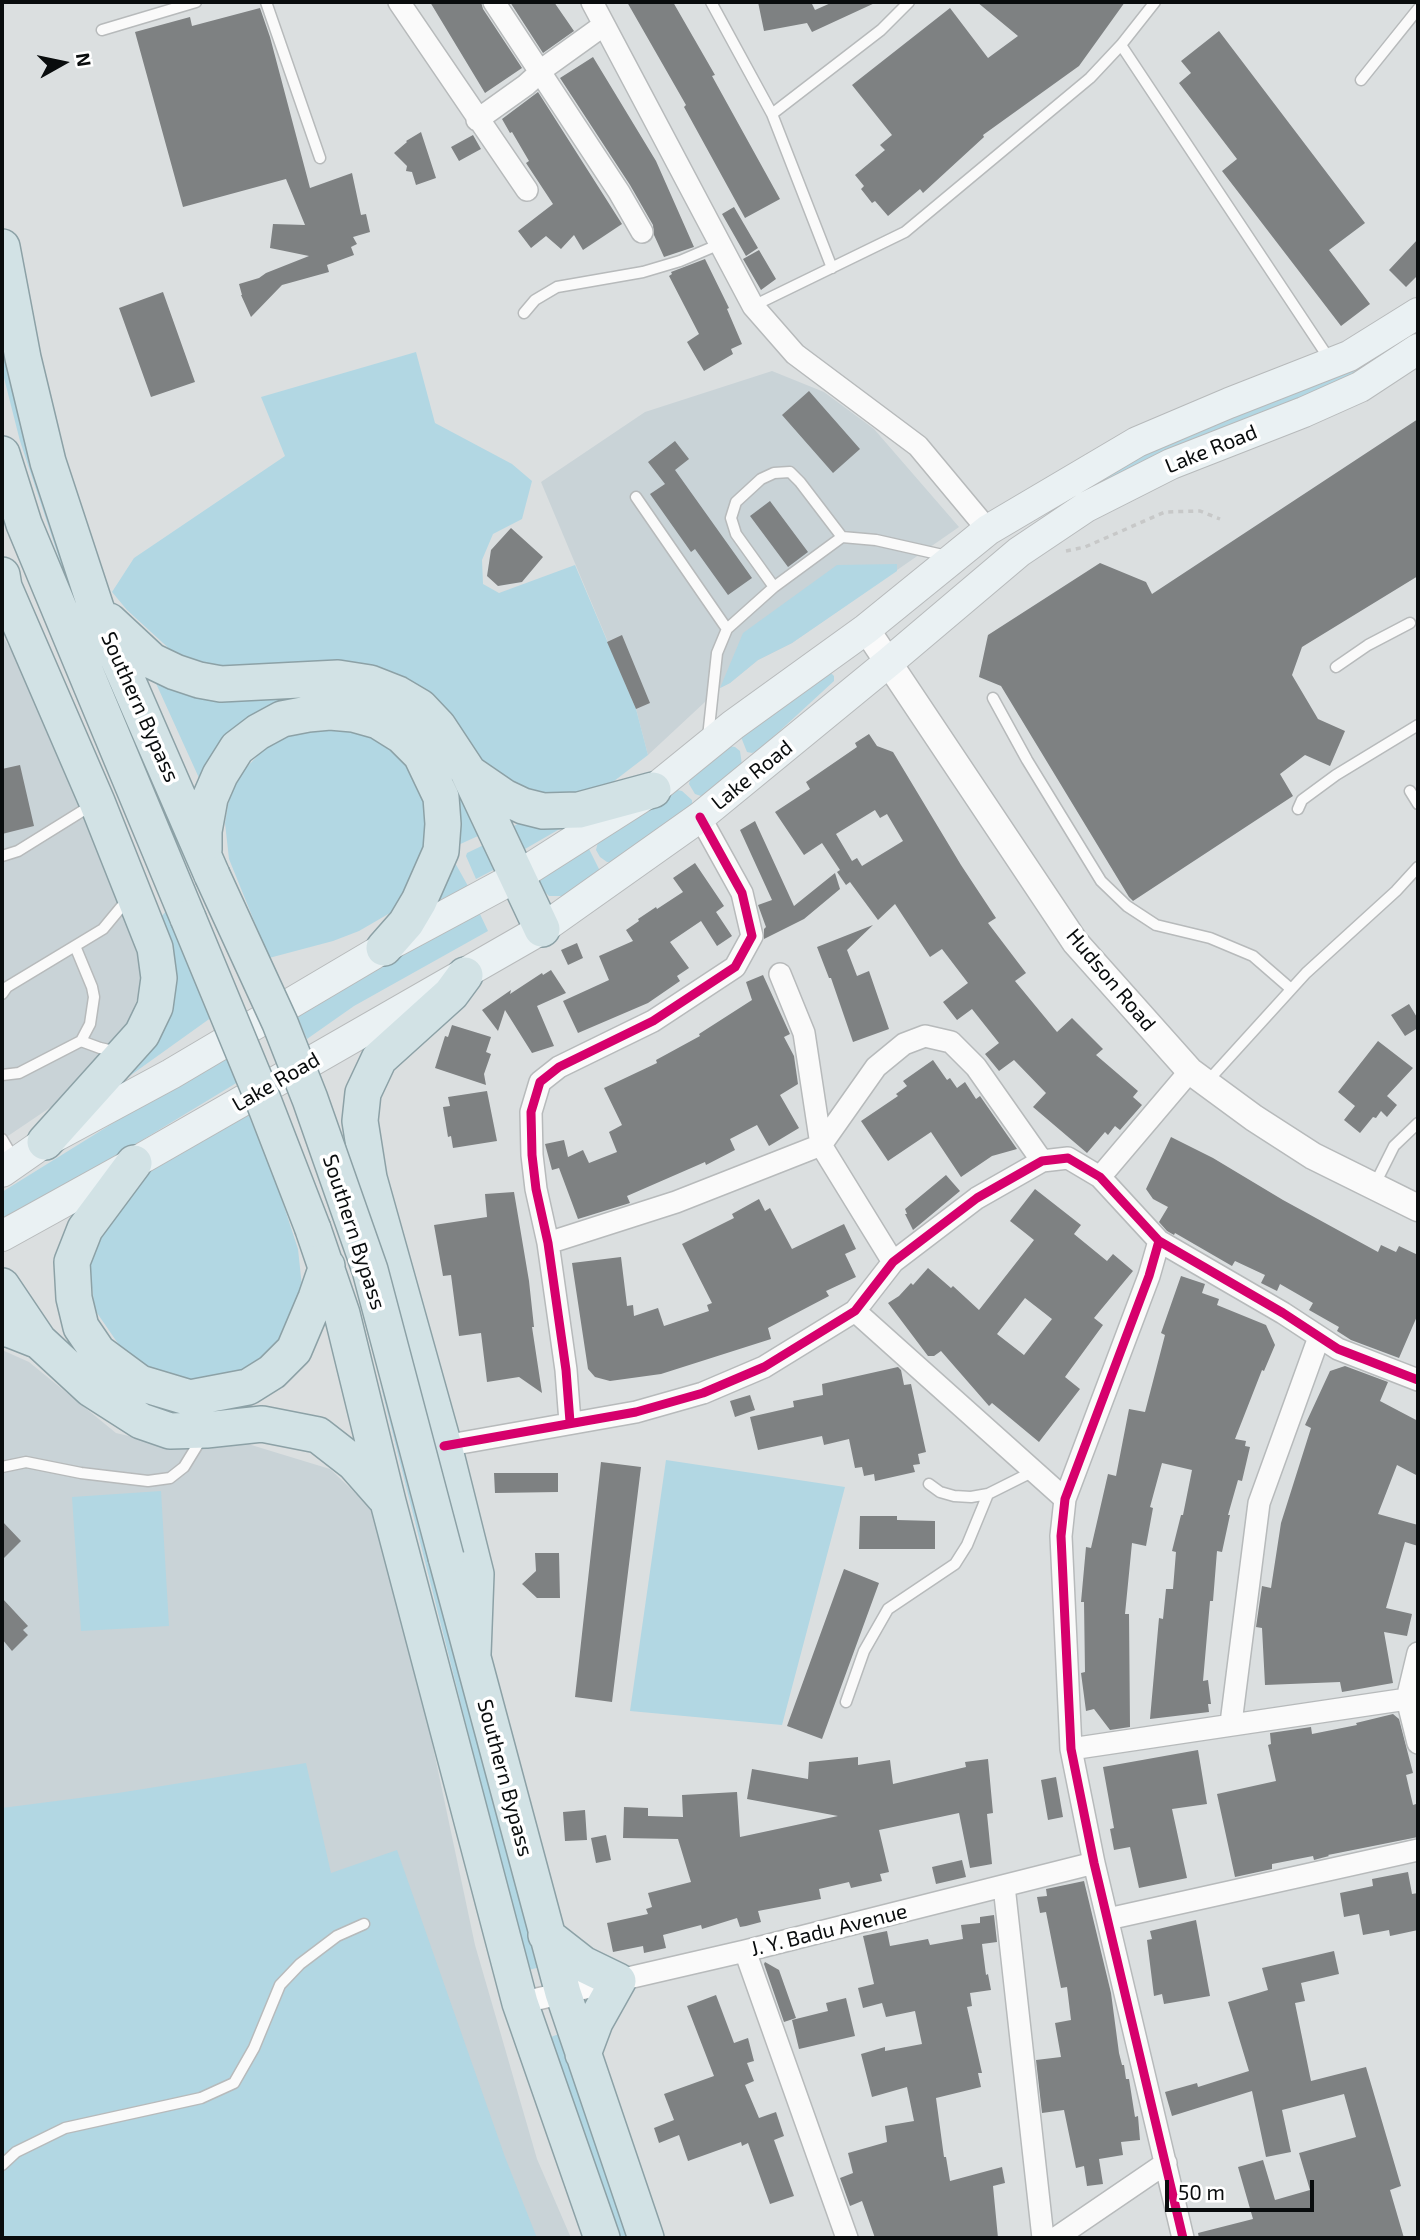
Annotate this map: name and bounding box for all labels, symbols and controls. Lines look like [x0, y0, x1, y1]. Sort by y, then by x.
north arrow [28, 28, 98, 98]
text: N [72, 51, 97, 68]
street label: Lake Road [1161, 419, 1261, 479]
street label: Southern Bypass [96, 628, 184, 786]
street label: Lake Road [706, 735, 798, 815]
street label: Hudson Road [1061, 924, 1161, 1036]
street label: Lake Road [228, 1047, 324, 1117]
street label: Southern Bypass [317, 1151, 391, 1313]
street label: Southern Bypass [472, 1697, 538, 1859]
street label: J. Y. Badu Avenue [748, 1898, 910, 1962]
scale bar [1168, 2166, 1317, 2210]
text: 50 m [1178, 2179, 1225, 2204]

